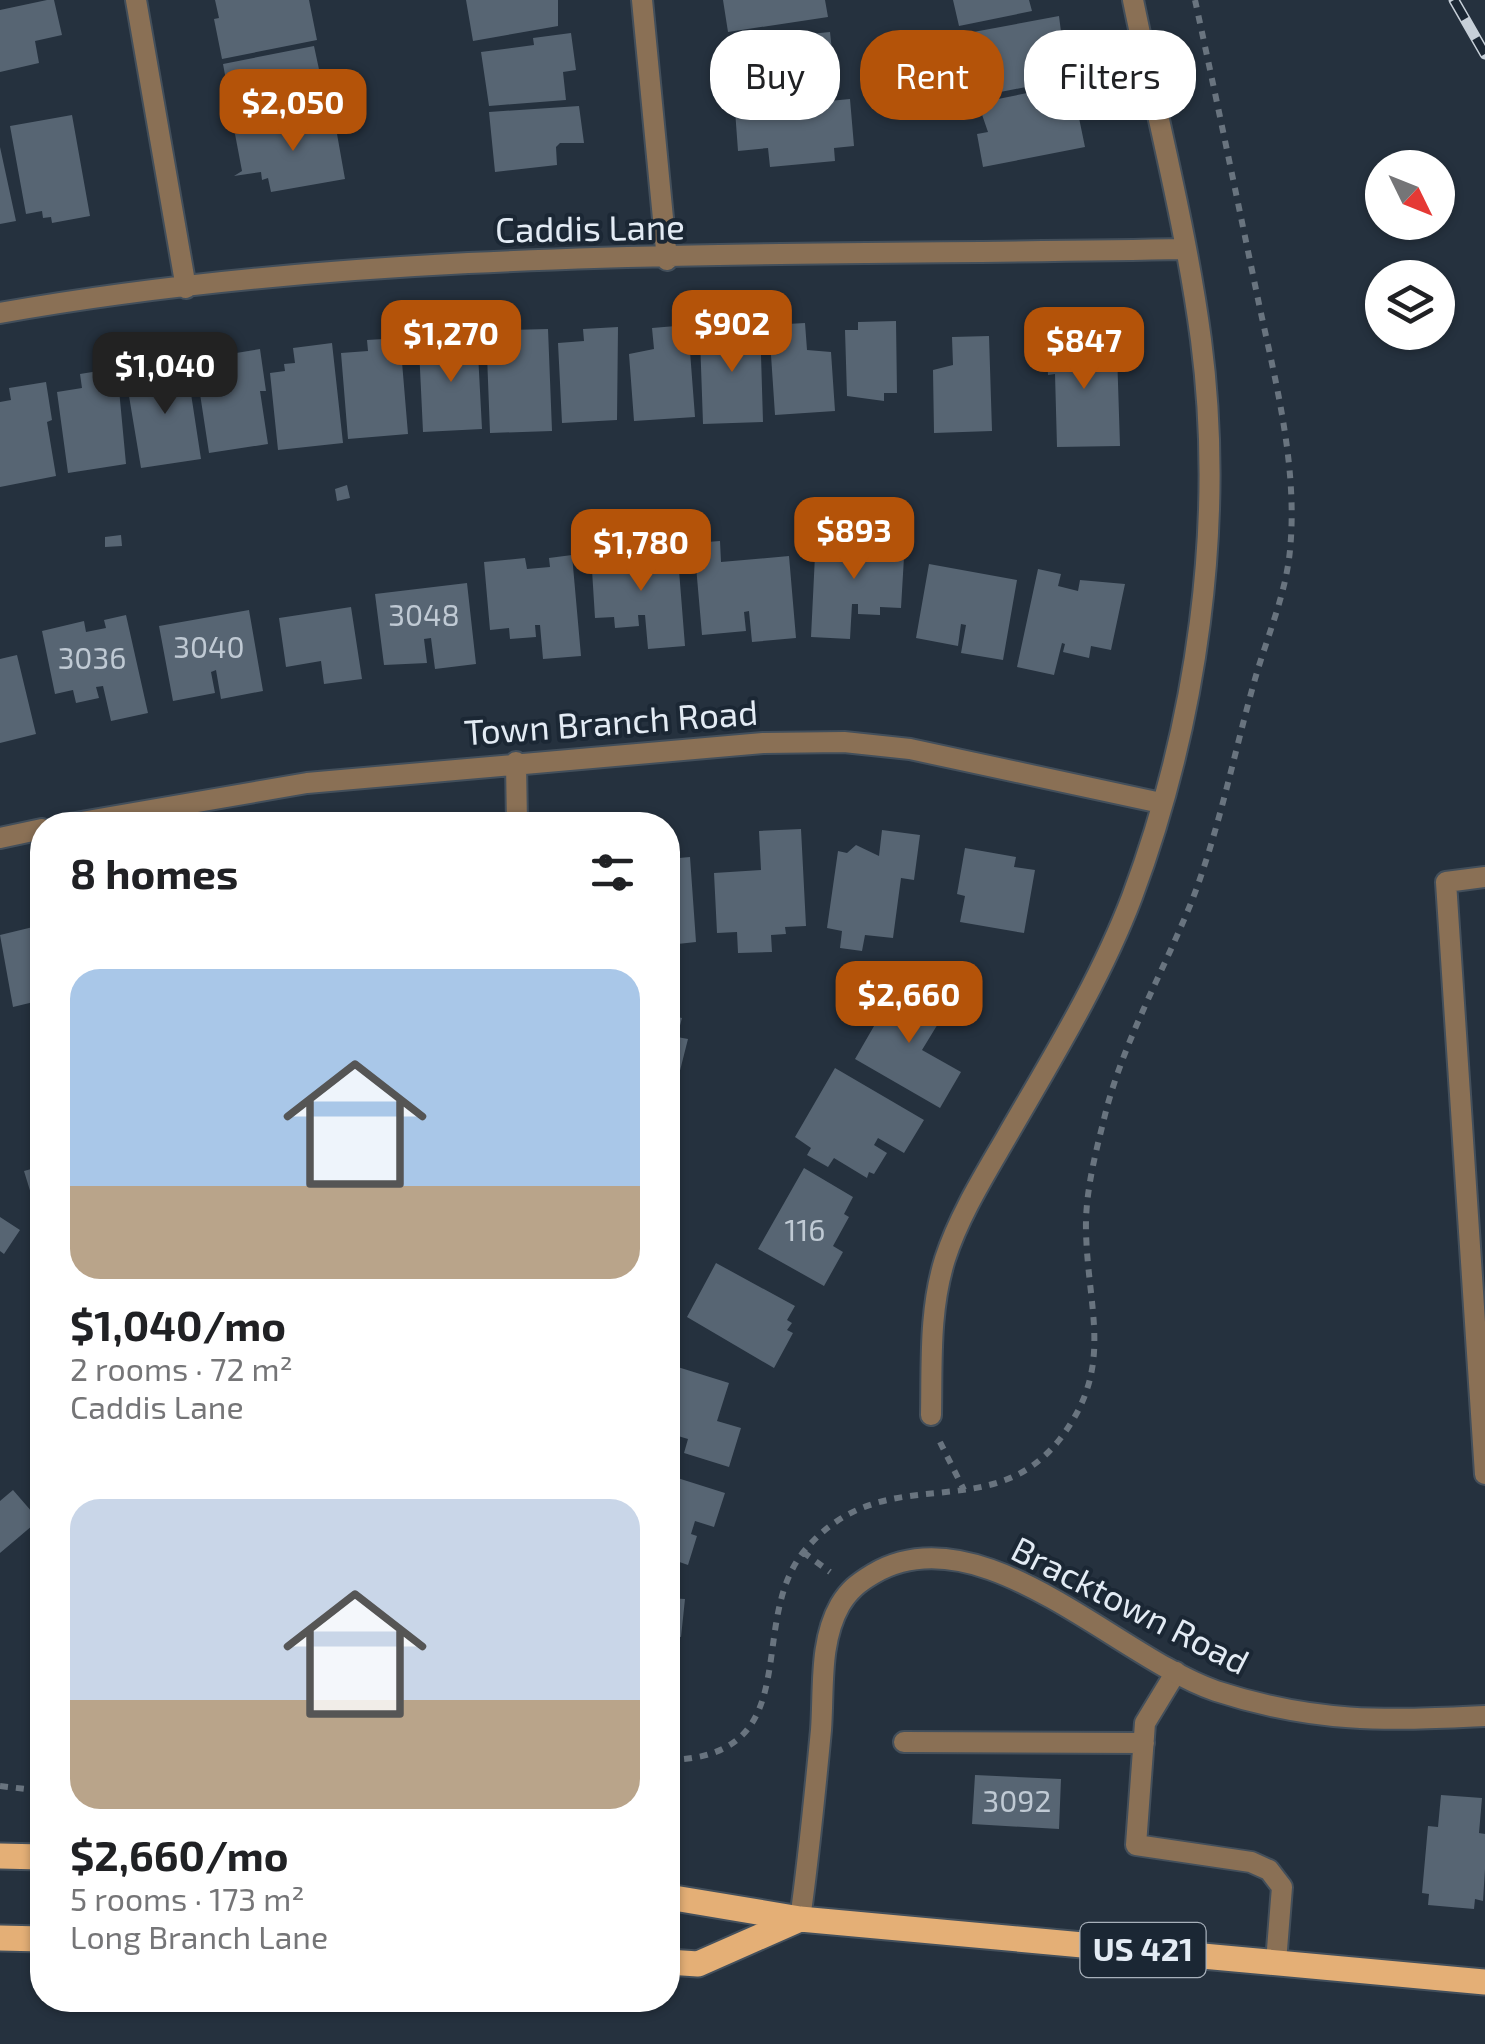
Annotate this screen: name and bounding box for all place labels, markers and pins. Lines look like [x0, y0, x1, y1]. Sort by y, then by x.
pin: $2,050 [212, 69, 374, 154]
pin: $902 [673, 290, 791, 375]
pin: $1,270 [370, 300, 532, 385]
pin: $847 [1025, 307, 1143, 392]
pin: $1,040 [84, 332, 246, 417]
pin: $893 [795, 497, 913, 582]
pin: $1,780 [560, 509, 722, 594]
pin: $2,660 [828, 961, 990, 1046]

